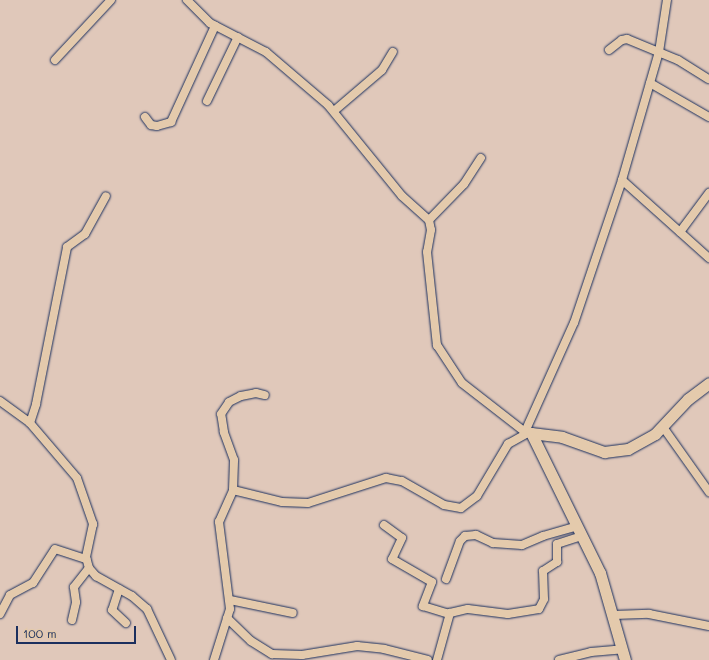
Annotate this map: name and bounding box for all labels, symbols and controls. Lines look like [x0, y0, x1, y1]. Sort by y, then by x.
scale bar [18, 618, 138, 644]
text: 100 m [23, 625, 57, 641]

